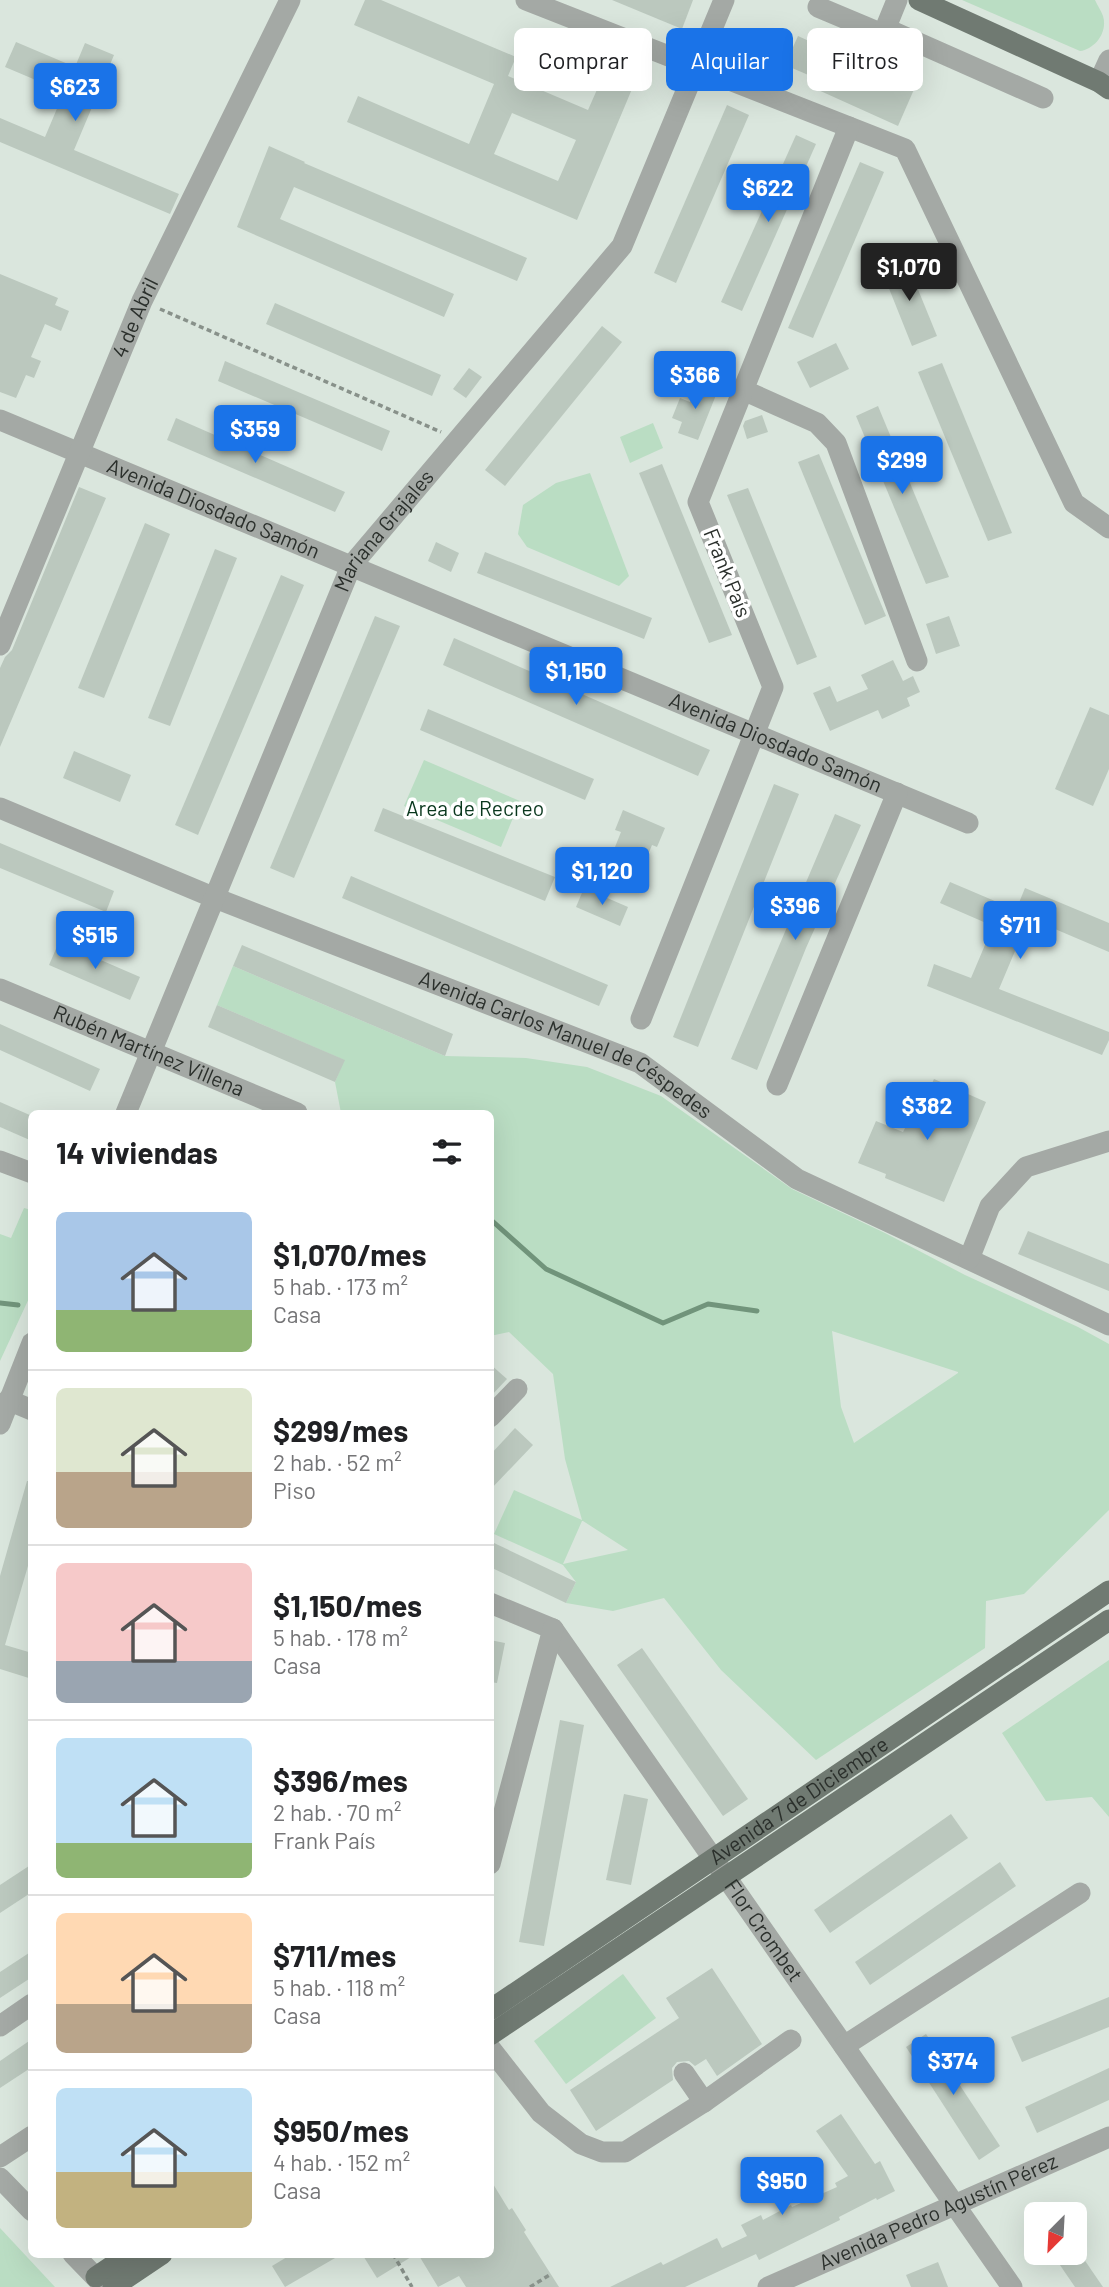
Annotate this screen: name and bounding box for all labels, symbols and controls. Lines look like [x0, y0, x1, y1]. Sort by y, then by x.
chip: Comprar [514, 28, 652, 91]
chip: Alquilar [666, 28, 793, 91]
chip: Filtros [807, 28, 923, 91]
pin: $623 [34, 64, 116, 123]
text: $623 [50, 72, 100, 100]
pin: $622 [727, 164, 809, 224]
text: $622 [742, 173, 794, 201]
pin: $1,070 [852, 244, 966, 303]
text: $1,070 [877, 252, 941, 280]
street label: 4 de Abril [106, 273, 163, 361]
pin: $366 [654, 352, 736, 411]
text: $366 [670, 360, 720, 388]
pin: $359 [214, 406, 296, 465]
text: $359 [230, 414, 280, 442]
pin: $299 [861, 436, 943, 496]
text: $299 [877, 445, 927, 473]
street label: Avenida Diosdado Samón [104, 452, 324, 563]
street label: Mariana Grajales [328, 464, 438, 595]
street label: Frank País [699, 524, 758, 621]
pin: $1,150 [519, 648, 633, 707]
text: $1,150 [545, 656, 607, 684]
street label: Avenida Diosdado Samón [666, 686, 886, 797]
park label: Area de Recreo [406, 795, 544, 820]
pin: $1,120 [545, 848, 659, 907]
text: $1,120 [571, 856, 633, 884]
pin: $396 [754, 883, 836, 942]
text: $396 [770, 891, 820, 919]
pin: $711 [979, 902, 1061, 961]
text: $711 [999, 910, 1041, 938]
pin: $515 [54, 912, 136, 971]
text: $515 [72, 920, 118, 948]
street label: Avenida Carlos Manuel de Céspedes [416, 964, 718, 1123]
street label: Rubén Martínez Villena [50, 999, 248, 1101]
pin: $382 [886, 1082, 968, 1142]
text: $382 [902, 1091, 952, 1119]
icon: filters [428, 1133, 466, 1171]
text: 14 viviendas [56, 1134, 218, 1170]
text: $1,070/mes [273, 1236, 427, 1272]
icon: home [112, 1240, 196, 1324]
text: 5 hab. · 173 m² [273, 1272, 408, 1300]
text: Casa [273, 1300, 321, 1328]
text: $299/mes [273, 1412, 408, 1448]
icon: home [112, 1416, 196, 1500]
text: 2 hab. · 52 m² [273, 1448, 402, 1476]
text: Piso [273, 1476, 316, 1504]
text: $1,150/mes [273, 1587, 422, 1623]
icon: home [112, 1591, 196, 1675]
text: 5 hab. · 178 m² [273, 1623, 408, 1651]
text: Casa [273, 1651, 321, 1679]
street label: Avenida 7 de Diciembre [704, 1730, 892, 1869]
text: $396/mes [273, 1762, 408, 1798]
icon: home [112, 1766, 196, 1850]
text: 2 hab. · 70 m² [273, 1798, 402, 1826]
text: Frank País [273, 1826, 376, 1854]
street label: Flor Crombet [720, 1874, 809, 1986]
text: $711/mes [273, 1937, 396, 1973]
icon: home [112, 1941, 196, 2025]
text: 5 hab. · 118 m² [273, 1973, 405, 2001]
text: Casa [273, 2001, 321, 2029]
pin: $374 [912, 2038, 994, 2097]
text: $374 [928, 2046, 978, 2074]
text: $950/mes [273, 2112, 409, 2148]
icon: home [112, 2116, 196, 2200]
street label: Avenida Pedro Agustín Pérez [815, 2147, 1061, 2274]
text: 4 hab. · 152 m² [273, 2148, 410, 2176]
pin: $950 [741, 2158, 823, 2217]
text: $950 [757, 2166, 807, 2194]
text: Casa [273, 2176, 321, 2204]
north arrow [1024, 2202, 1087, 2264]
map controls [1024, 2202, 1087, 2265]

